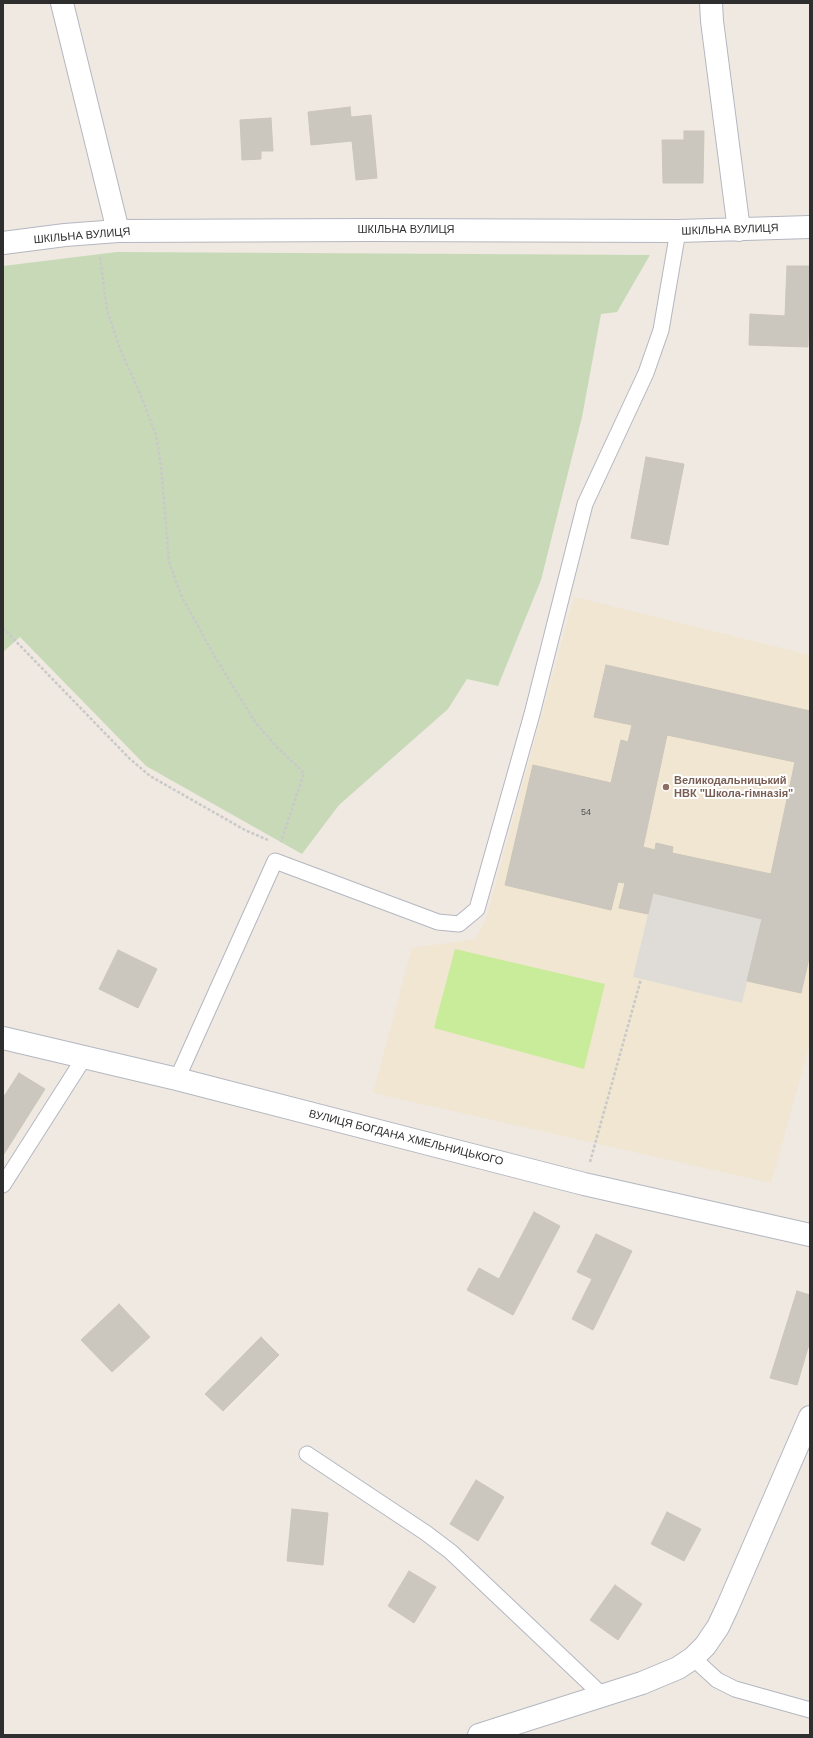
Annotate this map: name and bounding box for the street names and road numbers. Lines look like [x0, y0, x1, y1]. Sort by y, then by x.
street label: ШКІЛЬНА ВУЛИЦЯ [681, 222, 779, 238]
street label: ШКІЛЬНА ВУЛИЦЯ [357, 223, 455, 237]
street label: ШКІЛЬНА ВУЛИЦЯ [33, 225, 131, 247]
street label: ВУЛИЦЯ БОГДАНА ХМЕЛЬНИЦЬКОГО [307, 1107, 505, 1169]

